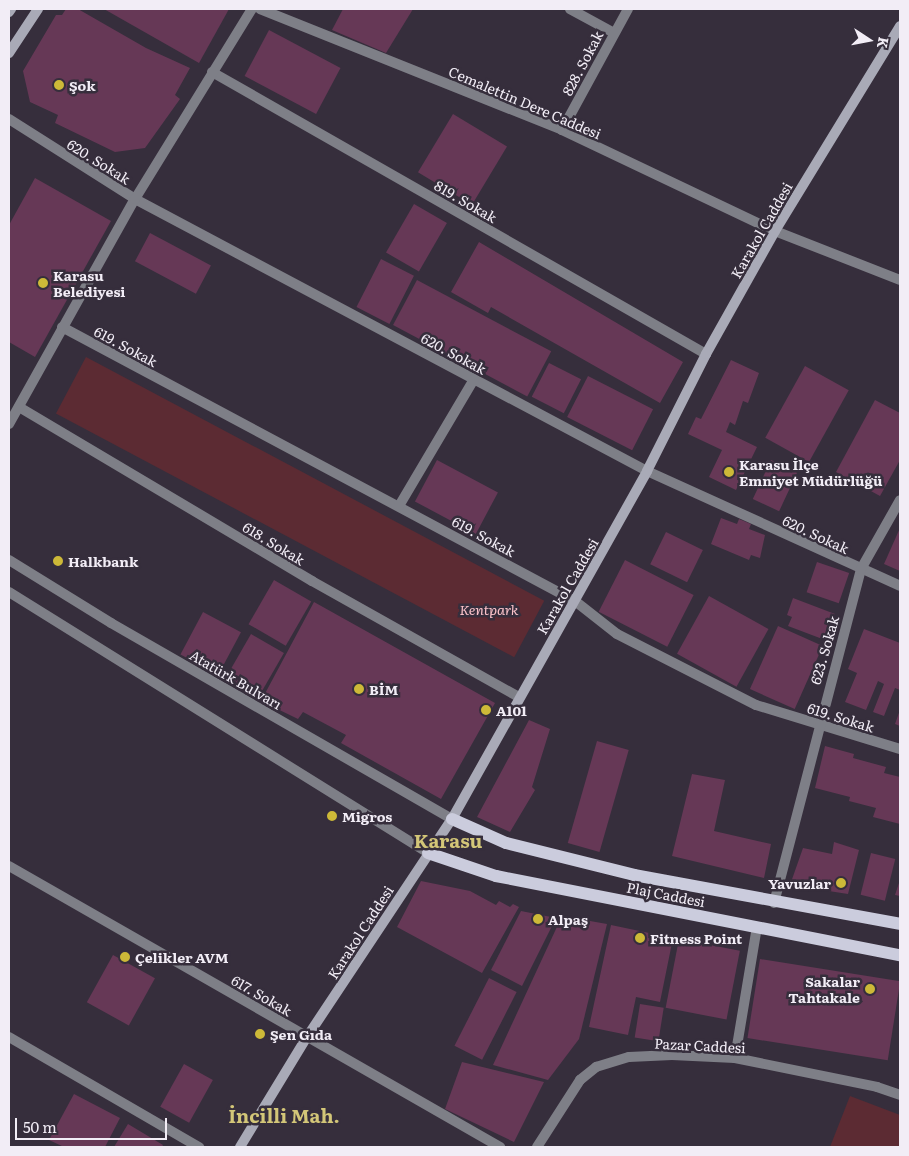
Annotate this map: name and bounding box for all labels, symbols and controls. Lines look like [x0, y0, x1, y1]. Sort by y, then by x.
north arrow [844, 15, 894, 65]
street label: 828. Sokak [558, 28, 606, 98]
text: K [873, 36, 895, 50]
street label: Cemalettin Dere Caddesi [446, 62, 604, 142]
place label: Şok [69, 77, 96, 93]
marker: Şok [53, 79, 65, 91]
street label: 620. Sokak [64, 135, 134, 187]
street label: 819. Sokak [432, 176, 500, 226]
street label: Karakol Caddesi [727, 179, 795, 281]
place label: Karasu Belediyesi [53, 267, 125, 300]
marker: Karasu Belediyesi [37, 277, 49, 289]
street label: 619. Sokak [92, 322, 160, 370]
street label: 620. Sokak [419, 329, 489, 377]
place label: Karasu İlçe Emniyet Müdürlüğü [739, 456, 882, 488]
marker: Karasu İlçe Emniyet Müdürlüğü [723, 466, 735, 478]
street label: 620. Sokak [780, 511, 852, 557]
street label: 619. Sokak [450, 512, 518, 560]
street label: 618. Sokak [240, 518, 308, 568]
street label: Karakol Caddesi [533, 535, 601, 637]
place label: Halkbank [68, 553, 138, 569]
marker: Halkbank [52, 555, 64, 567]
park label: Kentpark [459, 601, 519, 617]
street label: 623. Sokak [806, 614, 842, 686]
street label: Atatürk Bulvarı [187, 646, 285, 712]
place label: BİM [369, 681, 398, 697]
marker: BİM [353, 683, 365, 695]
street label: 619. Sokak [806, 699, 876, 735]
place label: A101 [496, 702, 527, 718]
marker: A101 [480, 704, 492, 716]
place label: Migros [342, 808, 392, 824]
marker: Migros [326, 810, 338, 822]
district label: Karasu [414, 830, 482, 852]
place label: Yavuzlar [768, 875, 831, 891]
marker: Yavuzlar [835, 877, 847, 889]
street label: Plaj Caddesi [625, 878, 707, 910]
street label: Karakol Caddesi [324, 882, 396, 982]
place label: Alpaş [548, 911, 588, 927]
marker: Alpaş [532, 913, 544, 925]
place label: Fitness Point [650, 930, 742, 946]
marker: Fitness Point [634, 932, 646, 944]
place label: Çelikler AVM [135, 949, 228, 965]
marker: Çelikler AVM [119, 951, 131, 963]
street label: 617. Sokak [229, 971, 295, 1019]
place label: Sakalar Tahtakale [788, 973, 860, 1006]
marker: Sakalar Tahtakale [864, 983, 876, 995]
place label: Şen Gıda [270, 1026, 332, 1042]
marker: Şen Gıda [254, 1028, 266, 1040]
street label: Pazar Caddesi [654, 1034, 746, 1056]
district label: İncilli Mah. [228, 1105, 340, 1127]
scale bar [18, 1108, 170, 1140]
text: 50 m [23, 1115, 57, 1138]

